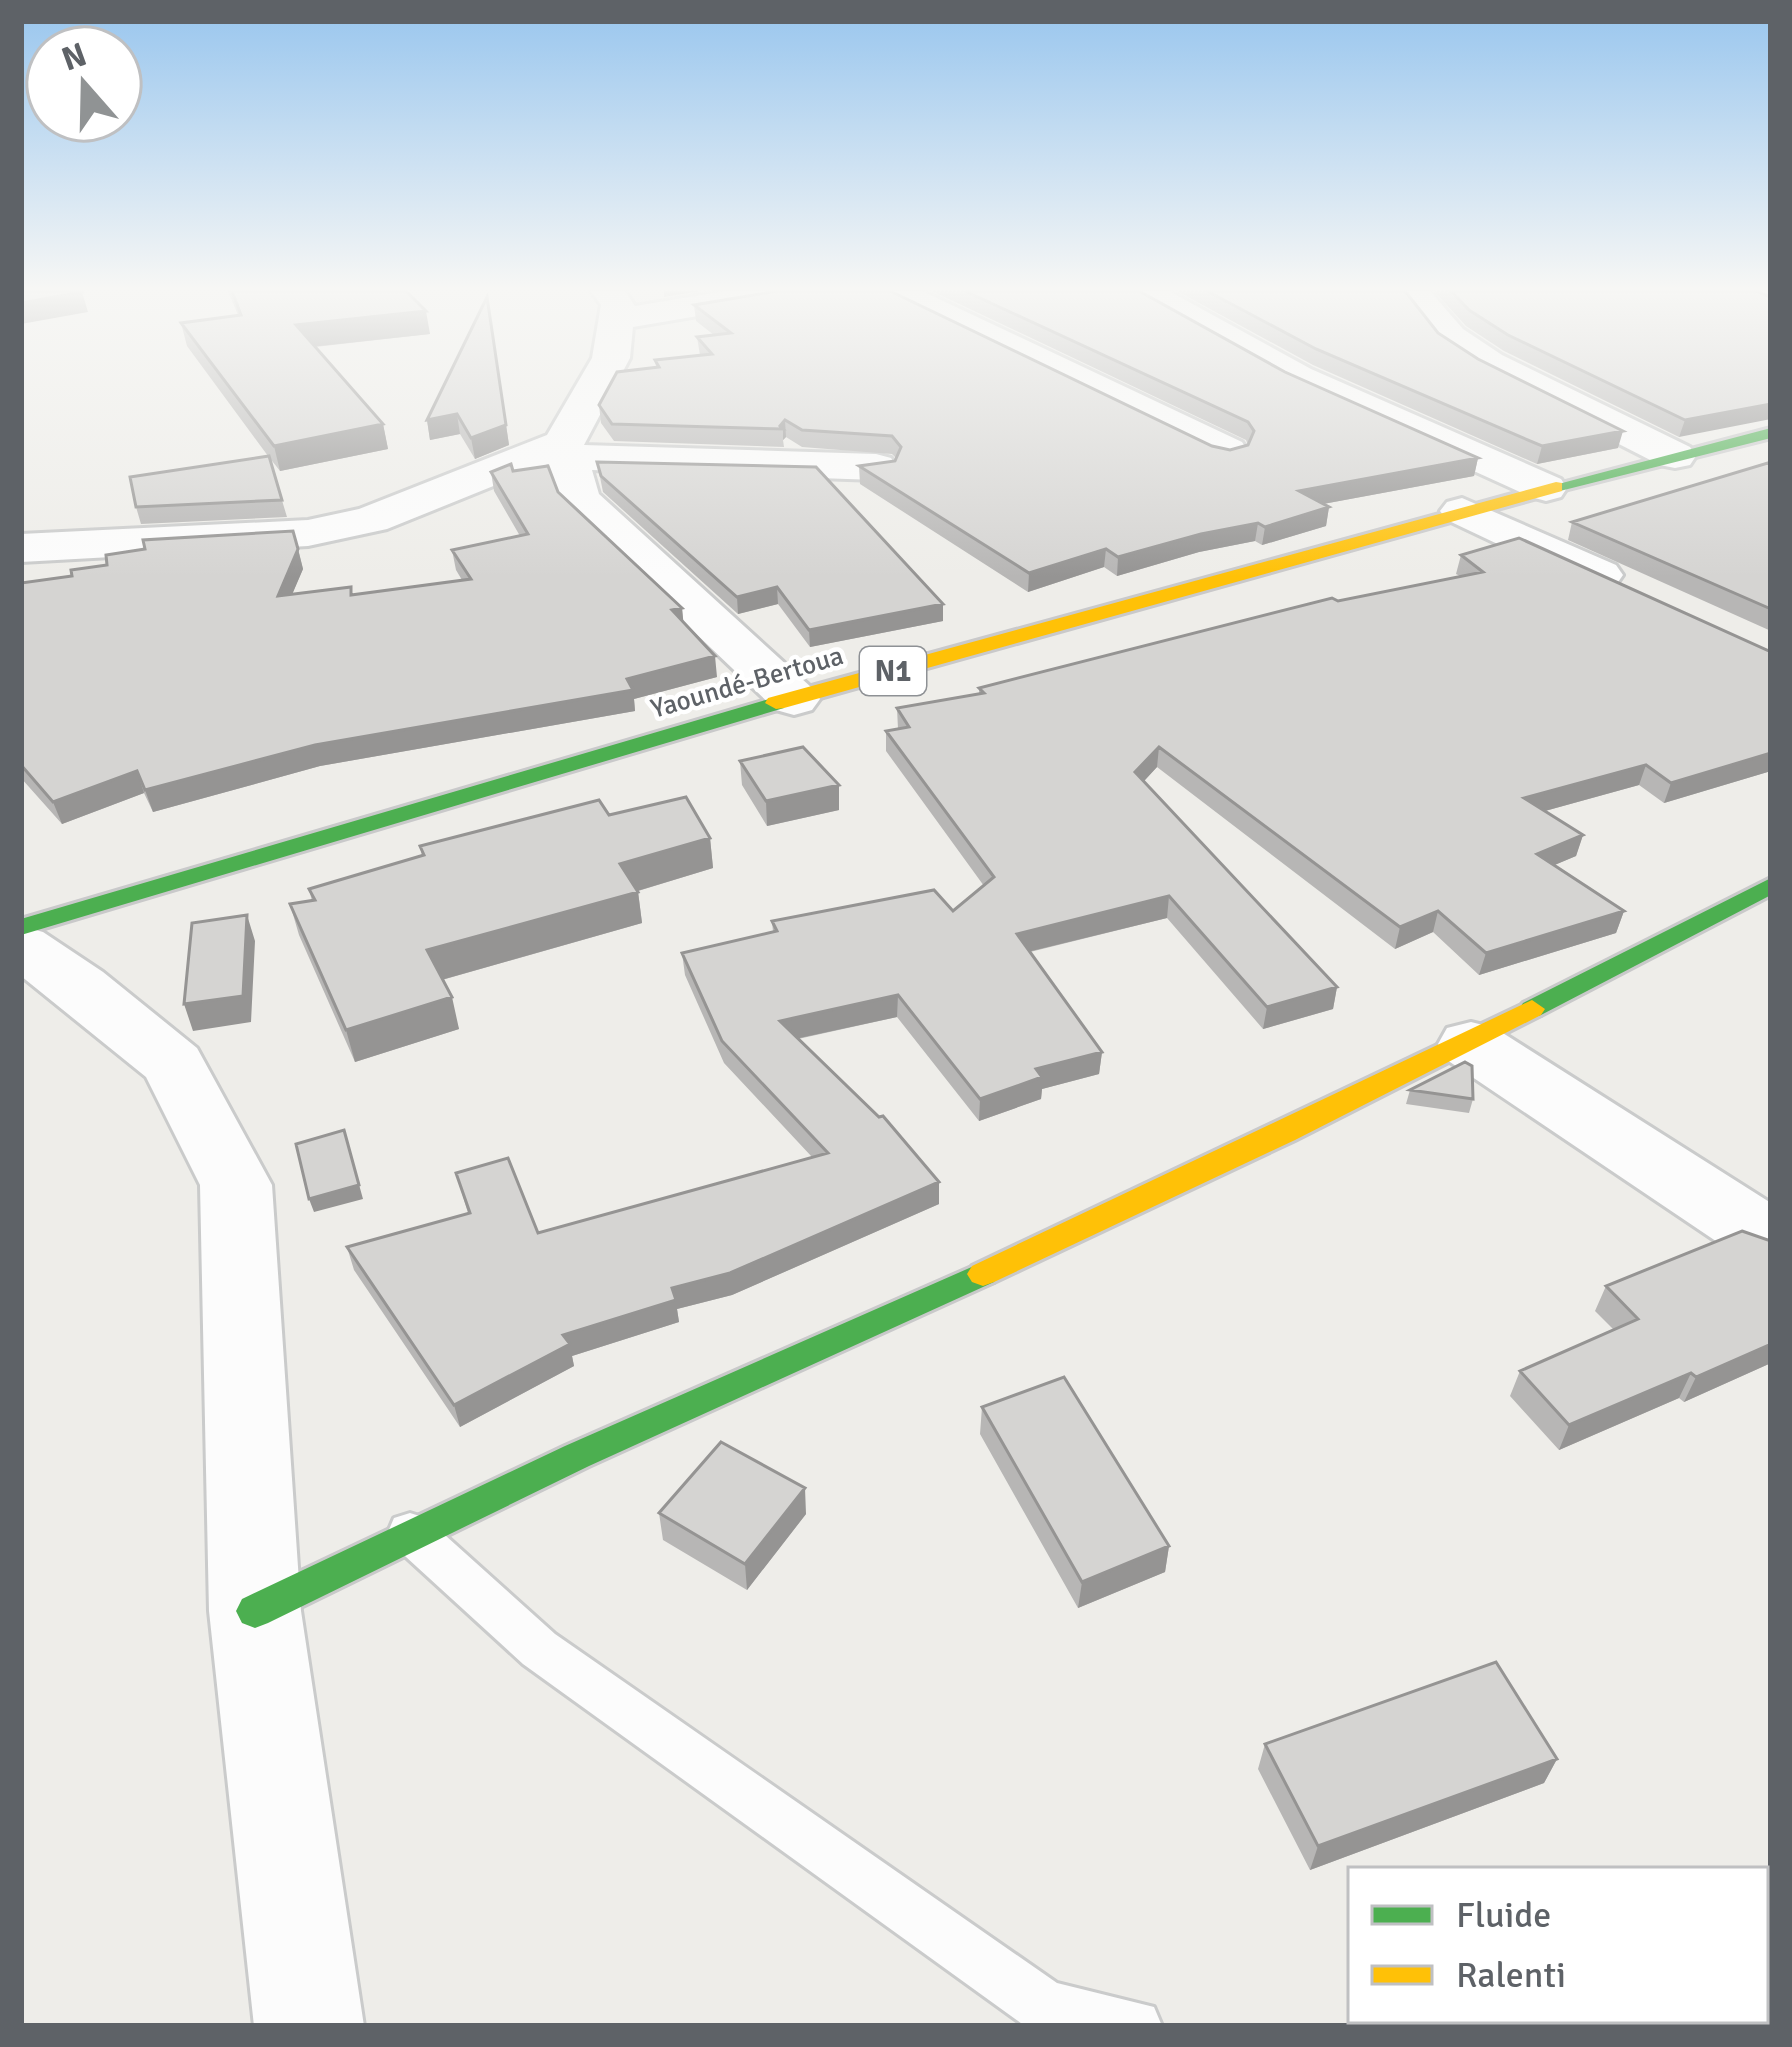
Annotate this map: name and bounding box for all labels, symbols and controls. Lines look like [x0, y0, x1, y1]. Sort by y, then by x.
north arrow [24, 24, 144, 144]
text: N [56, 34, 92, 80]
street label: Yaoundé-Bertoua [647, 639, 847, 726]
road number: N1 [860, 647, 926, 695]
legend [1348, 1867, 1768, 2023]
text: Fluide [1456, 1893, 1551, 1938]
text: Ralenti [1456, 1953, 1566, 1998]

